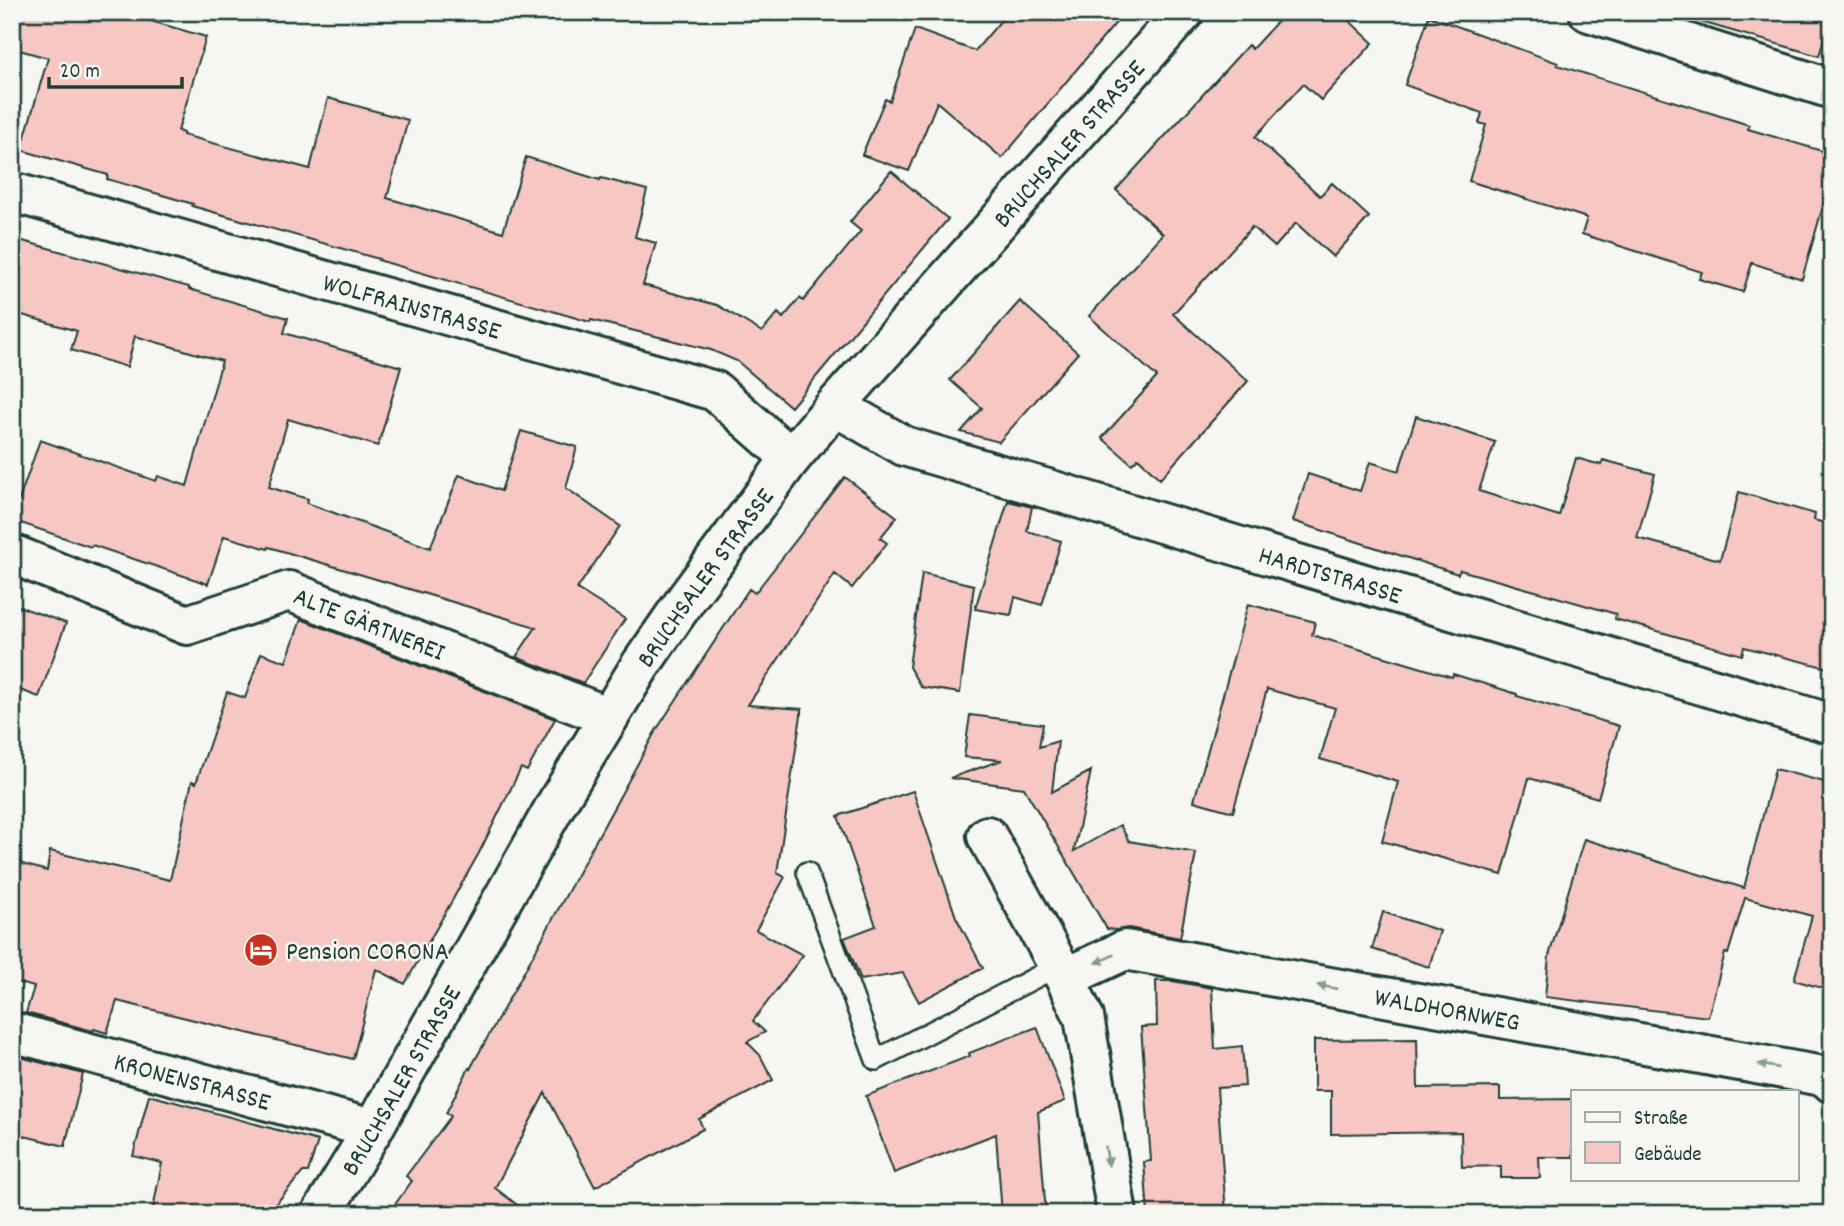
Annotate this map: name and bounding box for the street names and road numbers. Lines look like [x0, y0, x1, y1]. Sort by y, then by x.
street label: BRUCHSALER STRASSE [986, 53, 1156, 237]
street label: WOLFRAINSTRASSE [318, 266, 505, 352]
street label: BRUCHSALER STRASSE [629, 481, 785, 676]
street label: HARDTSTRASSE [1254, 538, 1406, 616]
street label: ALTE GÄRTNEREI [287, 579, 450, 673]
street label: BRUCHSALER STRASSE [334, 979, 473, 1184]
street label: WALDHORNWEG [1371, 980, 1522, 1043]
street label: KRONENSTRASSE [109, 1045, 274, 1123]

